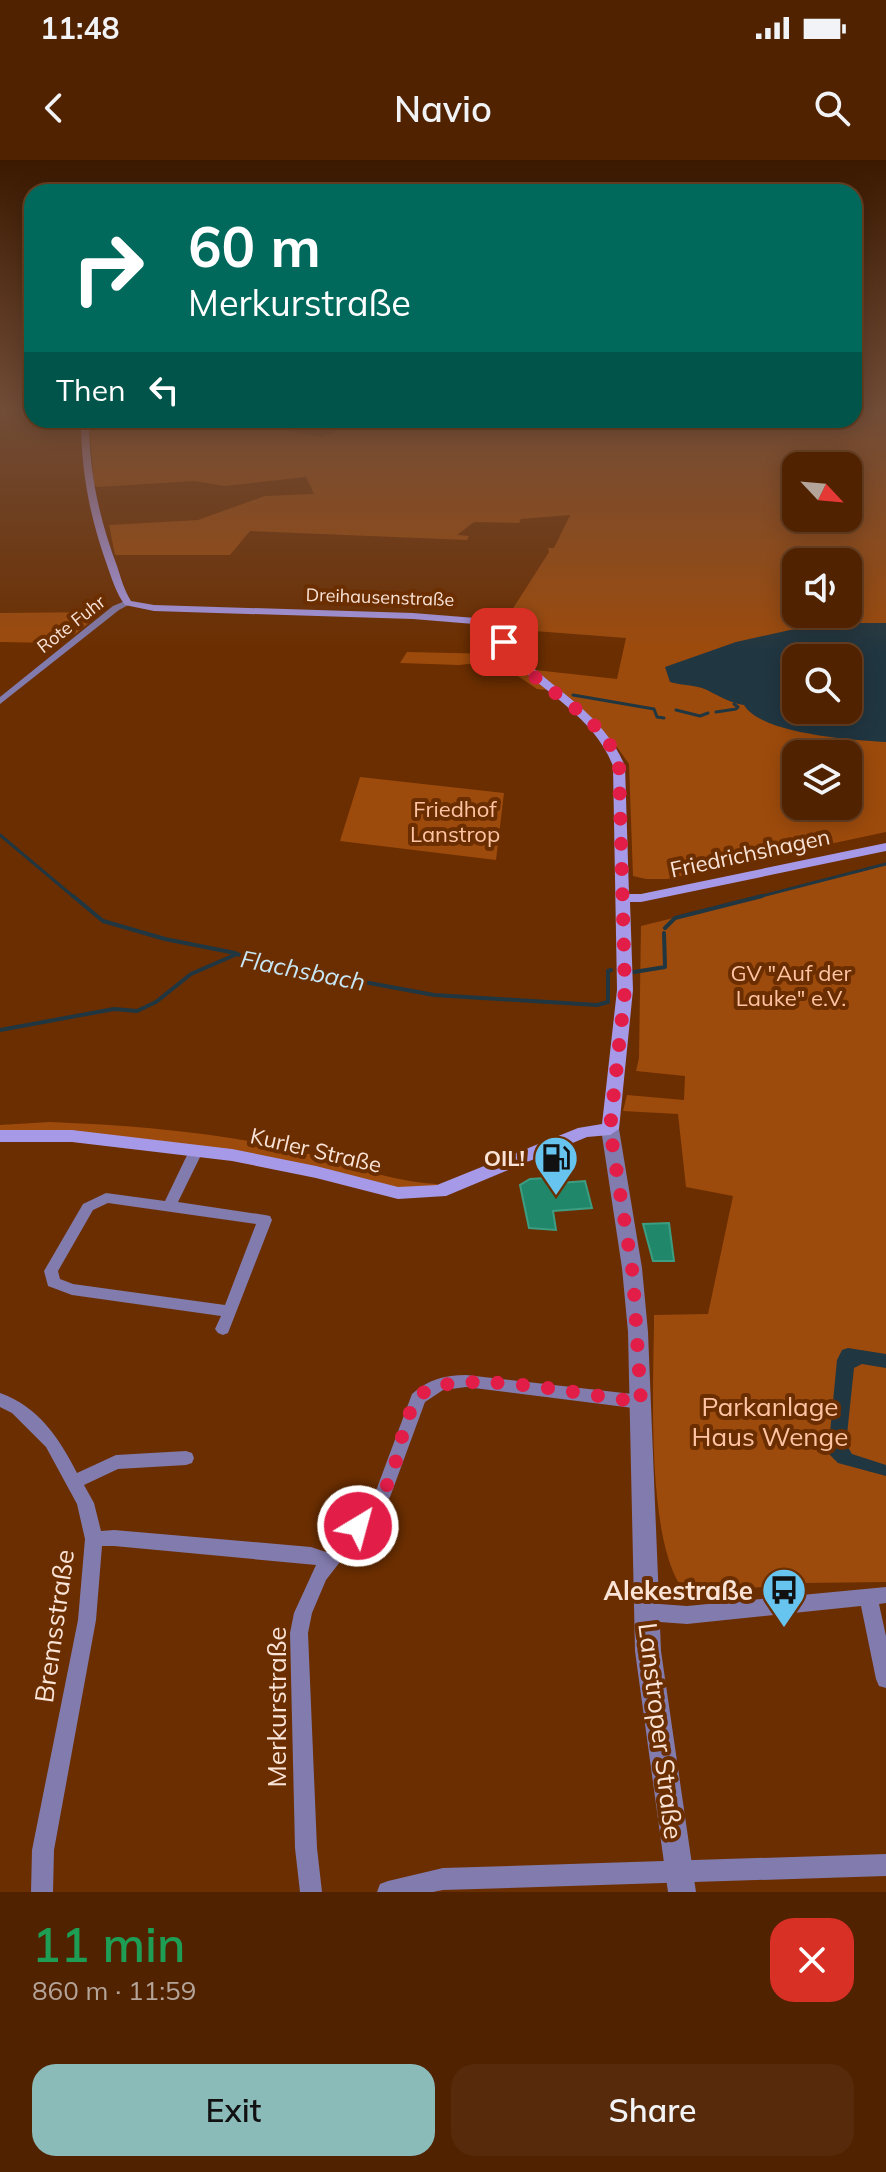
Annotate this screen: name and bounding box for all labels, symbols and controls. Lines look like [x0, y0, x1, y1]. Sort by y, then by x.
text: 11:48 [40, 9, 119, 47]
icon: back [32, 86, 76, 130]
text: Navio [394, 86, 492, 131]
icon: search [810, 86, 854, 130]
text: 60 m [188, 211, 321, 281]
icon: right [56, 216, 160, 320]
text: Merkurstraße [188, 280, 411, 325]
icon: left [142, 368, 186, 412]
text: Then [56, 371, 126, 409]
north arrow [782, 452, 862, 532]
map controls [782, 452, 862, 820]
button: sound [782, 548, 862, 628]
street label: Dreihausenstraße [305, 583, 455, 611]
street label: Rote Fuhr [32, 590, 110, 658]
pin [470, 608, 538, 676]
icon: arrive [482, 620, 526, 664]
button: search [782, 644, 862, 724]
button: layers [782, 740, 862, 820]
park label: Friedhof Lanstrop [410, 795, 500, 848]
street label: Friedrichshagen [668, 822, 832, 884]
water label: Flachsbach [238, 943, 368, 997]
park label: GV "Auf der Lauke" e.V. [731, 959, 851, 1012]
street label: Kurler Straße [248, 1121, 384, 1179]
fuel station icon: OIL! [532, 1134, 580, 1197]
place label: OIL! [484, 1144, 525, 1172]
park label: Parkanlage Haus Wenge [692, 1390, 848, 1453]
position arrow [316, 1484, 400, 1568]
street label: Bremsstraße [27, 1547, 81, 1705]
bus stop icon: Alekestraße [760, 1566, 808, 1629]
place label: Alekestraße [603, 1574, 753, 1607]
street label: Lanstroper Straße [631, 1621, 691, 1841]
street label: Merkurstraße [260, 1627, 293, 1788]
text: 11 min [32, 1914, 185, 1974]
button: close [770, 1918, 854, 2002]
text: 860 m · 11:59 [32, 1974, 196, 2007]
button: Exit [32, 2064, 435, 2156]
button: Share [451, 2064, 854, 2156]

